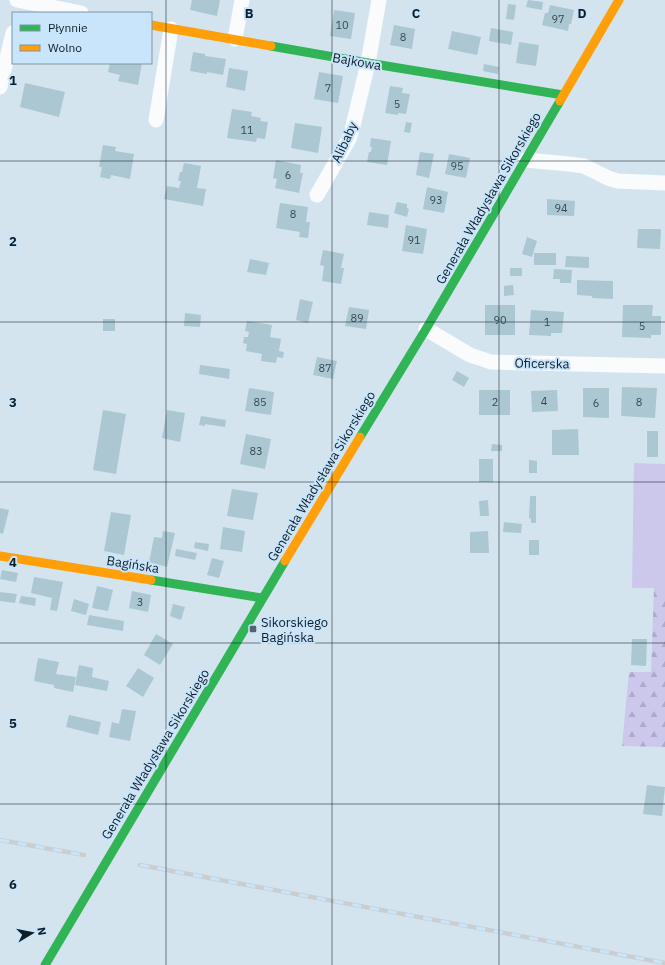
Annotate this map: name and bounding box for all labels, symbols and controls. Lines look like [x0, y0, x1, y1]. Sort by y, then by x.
text: B [245, 5, 254, 22]
text: C [412, 5, 421, 22]
text: D [577, 5, 587, 22]
legend [12, 12, 152, 64]
house number: 97 [551, 12, 565, 26]
house number: 10 [335, 18, 349, 32]
text: Płynnie [48, 20, 88, 35]
house number: 8 [400, 30, 406, 44]
text: Wolno [48, 40, 82, 55]
street label: Bajkowa [331, 49, 383, 74]
text: 1 [9, 72, 17, 89]
house number: 7 [325, 81, 331, 95]
house number: 5 [394, 97, 400, 111]
street label: Generała Władysława Sikorskiego [432, 109, 545, 287]
street label: Alibaby [328, 118, 362, 166]
house number: 11 [240, 123, 254, 137]
house number: 95 [450, 159, 464, 173]
house number: 6 [285, 168, 291, 182]
house number: 93 [429, 193, 443, 207]
house number: 94 [554, 201, 568, 215]
house number: 8 [290, 207, 296, 221]
text: 2 [9, 233, 17, 250]
house number: 91 [407, 233, 421, 247]
house number: 89 [350, 311, 364, 325]
house number: 90 [493, 313, 507, 327]
house number: 1 [544, 315, 551, 329]
house number: 5 [639, 319, 645, 333]
street label: Oficerska [514, 355, 570, 372]
house number: 87 [318, 361, 332, 375]
street label: Generała Władysława Sikorskiego [264, 388, 379, 565]
text: 3 [9, 394, 17, 411]
house number: 4 [541, 394, 548, 408]
house number: 85 [253, 395, 267, 409]
house number: 2 [492, 395, 498, 409]
house number: 8 [636, 395, 642, 409]
house number: 6 [593, 396, 599, 410]
house number: 83 [249, 444, 263, 458]
street label: Bagińska [105, 552, 160, 577]
text: 4 [9, 554, 17, 571]
house number: 3 [137, 595, 143, 609]
place label: Sikorskiego Bagińska [261, 614, 328, 646]
marker: Sikorskiego Bagińska [248, 624, 258, 634]
street label: Generała Władysława Sikorskiego [98, 666, 213, 843]
text: 5 [9, 715, 17, 732]
text: 6 [9, 876, 17, 893]
north arrow [12, 913, 52, 953]
text: N [34, 926, 49, 936]

